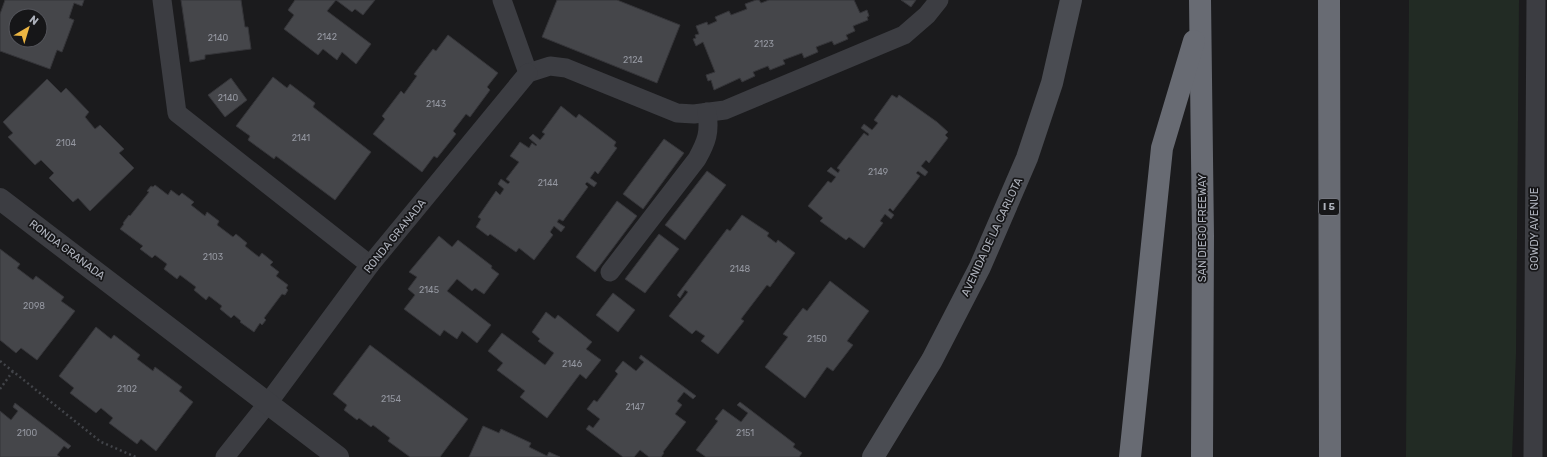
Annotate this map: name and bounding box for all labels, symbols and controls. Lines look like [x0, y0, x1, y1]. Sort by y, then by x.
north arrow [8, 8, 48, 48]
text: N [27, 13, 41, 28]
house number: 2142 [317, 32, 337, 42]
house number: 2140 [208, 33, 228, 43]
house number: 2123 [754, 39, 774, 49]
house number: 2124 [623, 55, 643, 65]
house number: 2140 [218, 93, 238, 103]
house number: 2143 [426, 99, 446, 109]
house number: 2141 [292, 133, 310, 143]
house number: 2104 [56, 138, 77, 148]
house number: 2149 [868, 167, 888, 177]
street label: SAN DIEGO FREEWAY [1196, 174, 1209, 282]
street label: AVENIDA DE LA CARLOTA [959, 175, 1026, 298]
house number: 2144 [538, 178, 559, 188]
street label: GOWDY AVENUE [1528, 187, 1541, 270]
street label: RONDA GRANADA [361, 196, 429, 276]
road number: I 5 [1319, 199, 1339, 215]
street label: RONDA GRANADA [27, 217, 108, 283]
house number: 2103 [203, 252, 223, 262]
house number: 2148 [730, 264, 750, 274]
house number: 2145 [419, 285, 439, 295]
house number: 2098 [23, 301, 45, 311]
house number: 2150 [807, 334, 827, 344]
house number: 2146 [562, 359, 583, 369]
house number: 2102 [117, 384, 137, 394]
house number: 2154 [381, 394, 401, 404]
house number: 2147 [625, 402, 645, 412]
house number: 2100 [17, 428, 38, 438]
house number: 2151 [736, 428, 754, 438]

